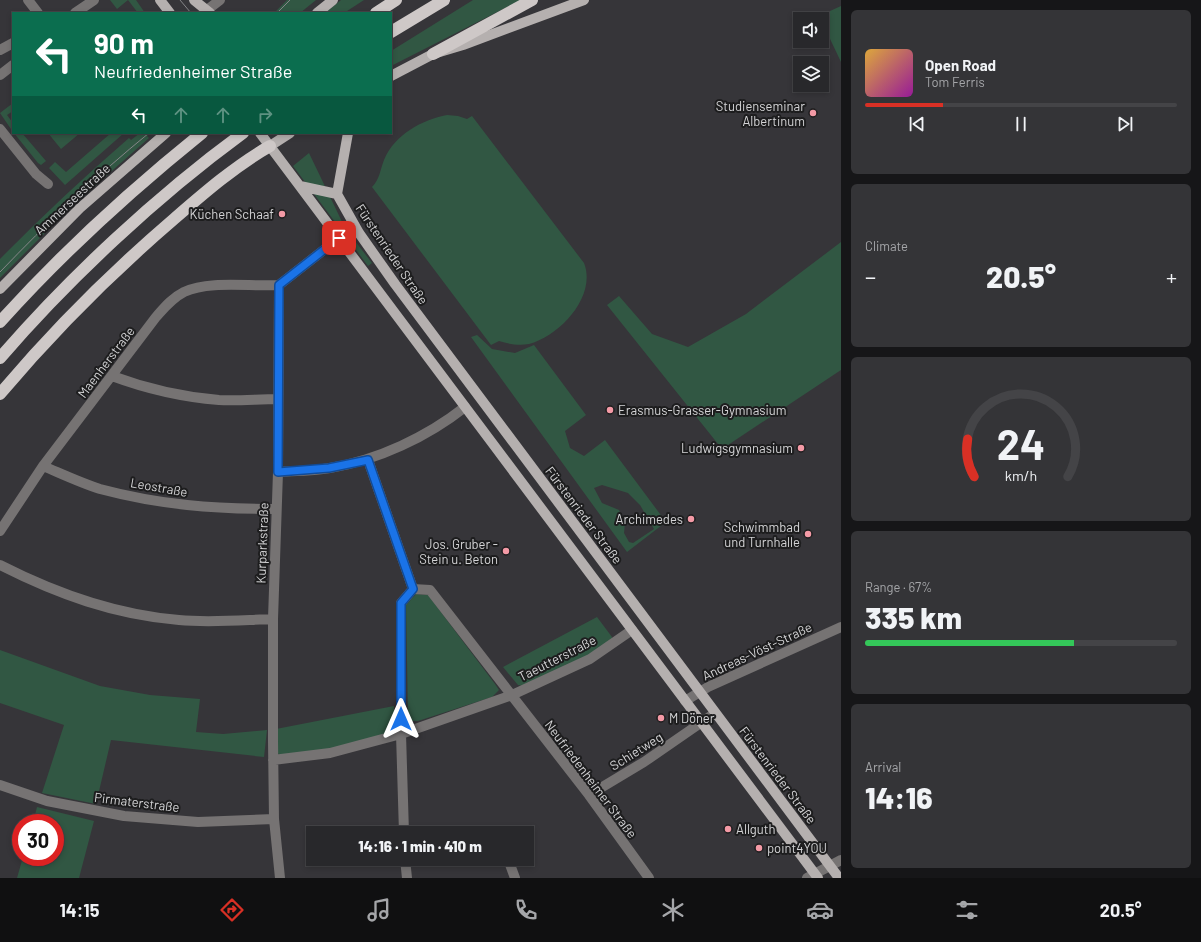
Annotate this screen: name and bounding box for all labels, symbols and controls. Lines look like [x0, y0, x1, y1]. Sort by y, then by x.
map controls [793, 12, 829, 92]
button: sound [793, 12, 829, 48]
text: 90 m [94, 26, 154, 60]
icon: left [28, 28, 80, 80]
button: layers [793, 56, 829, 92]
text: Open Road [925, 56, 996, 74]
text: Neufriedenheimer Straße [94, 60, 292, 82]
text: Tom Ferris [925, 74, 985, 90]
place label: Studienseminar Albertinum [716, 98, 805, 129]
icon: left [128, 104, 150, 126]
icon: ahead [170, 104, 192, 126]
icon: ahead [212, 104, 234, 126]
icon: right [254, 104, 276, 126]
marker: Studienseminar Albertinum [808, 108, 818, 118]
icon: previous [906, 113, 928, 135]
icon: pause [1010, 113, 1032, 135]
icon: next [1114, 113, 1136, 135]
street label: Ammerseestraße [31, 160, 113, 238]
street label: Fürstenrieder Straße [352, 201, 432, 307]
place label: Küchen Schaaf [190, 206, 274, 222]
marker: Küchen Schaaf [277, 209, 287, 219]
pin [322, 221, 356, 255]
icon: arrive [328, 227, 350, 249]
text: Climate [865, 238, 908, 254]
text: 20.5° [986, 258, 1056, 294]
text: − [865, 263, 876, 289]
text: + [1166, 263, 1177, 289]
street label: Maenherstraße [74, 323, 138, 401]
place label: Erasmus-Grasser-Gymnasium [618, 402, 787, 418]
marker: Erasmus-Grasser-Gymnasium [605, 405, 615, 415]
text: 24 [997, 418, 1045, 468]
place label: Ludwigsgymnasium [681, 440, 793, 456]
marker: Ludwigsgymnasium [796, 443, 806, 453]
street label: Fürstenrieder Straße [542, 463, 626, 567]
text: km/h [1005, 467, 1037, 484]
street label: Leostraße [129, 474, 189, 500]
street label: Kurparkstraße [253, 502, 271, 584]
place label: Archimedes [616, 511, 683, 527]
marker: Archimedes [686, 514, 696, 524]
place label: Schwimmbad und Turnhalle [724, 519, 800, 550]
marker: Schwimmbad und Turnhalle [803, 529, 813, 539]
place label: Jos. Gruber - Stein u. Beton [419, 536, 498, 567]
marker: Jos. Gruber - Stein u. Beton [501, 546, 511, 556]
text: Range · 67% [865, 579, 932, 595]
text: 335 km [865, 599, 962, 635]
street label: Andreas-Vöst-Straße [700, 619, 814, 683]
street label: Taeutterstraße [515, 632, 599, 684]
position arrow [380, 698, 422, 740]
place label: M Döner [669, 710, 715, 726]
marker: M Döner [656, 713, 666, 723]
street label: Neufriedenheimer Straße [542, 717, 641, 841]
street label: Fürstenrieder Straße [736, 723, 820, 827]
street label: Schietweg [607, 728, 665, 773]
text: Arrival [865, 759, 901, 775]
text: 14:16 [865, 779, 933, 815]
street label: Pirmaterstraße [93, 789, 181, 815]
speed limit sign: 30 [12, 814, 64, 866]
place label: Allguth [736, 821, 776, 837]
marker: Allguth [723, 824, 733, 834]
text: 14:16 · 1 min · 410 m [358, 837, 482, 855]
place label: point4YOU [767, 840, 827, 856]
marker: point4YOU [754, 843, 764, 853]
icon: directions [218, 896, 246, 924]
icon: music [365, 896, 393, 924]
icon: phone [512, 896, 540, 924]
icon: climate [659, 896, 687, 924]
icon: car [806, 896, 834, 924]
icon: filters [953, 896, 981, 924]
text: 14:15 [59, 899, 99, 921]
text: 20.5° [1100, 899, 1141, 921]

